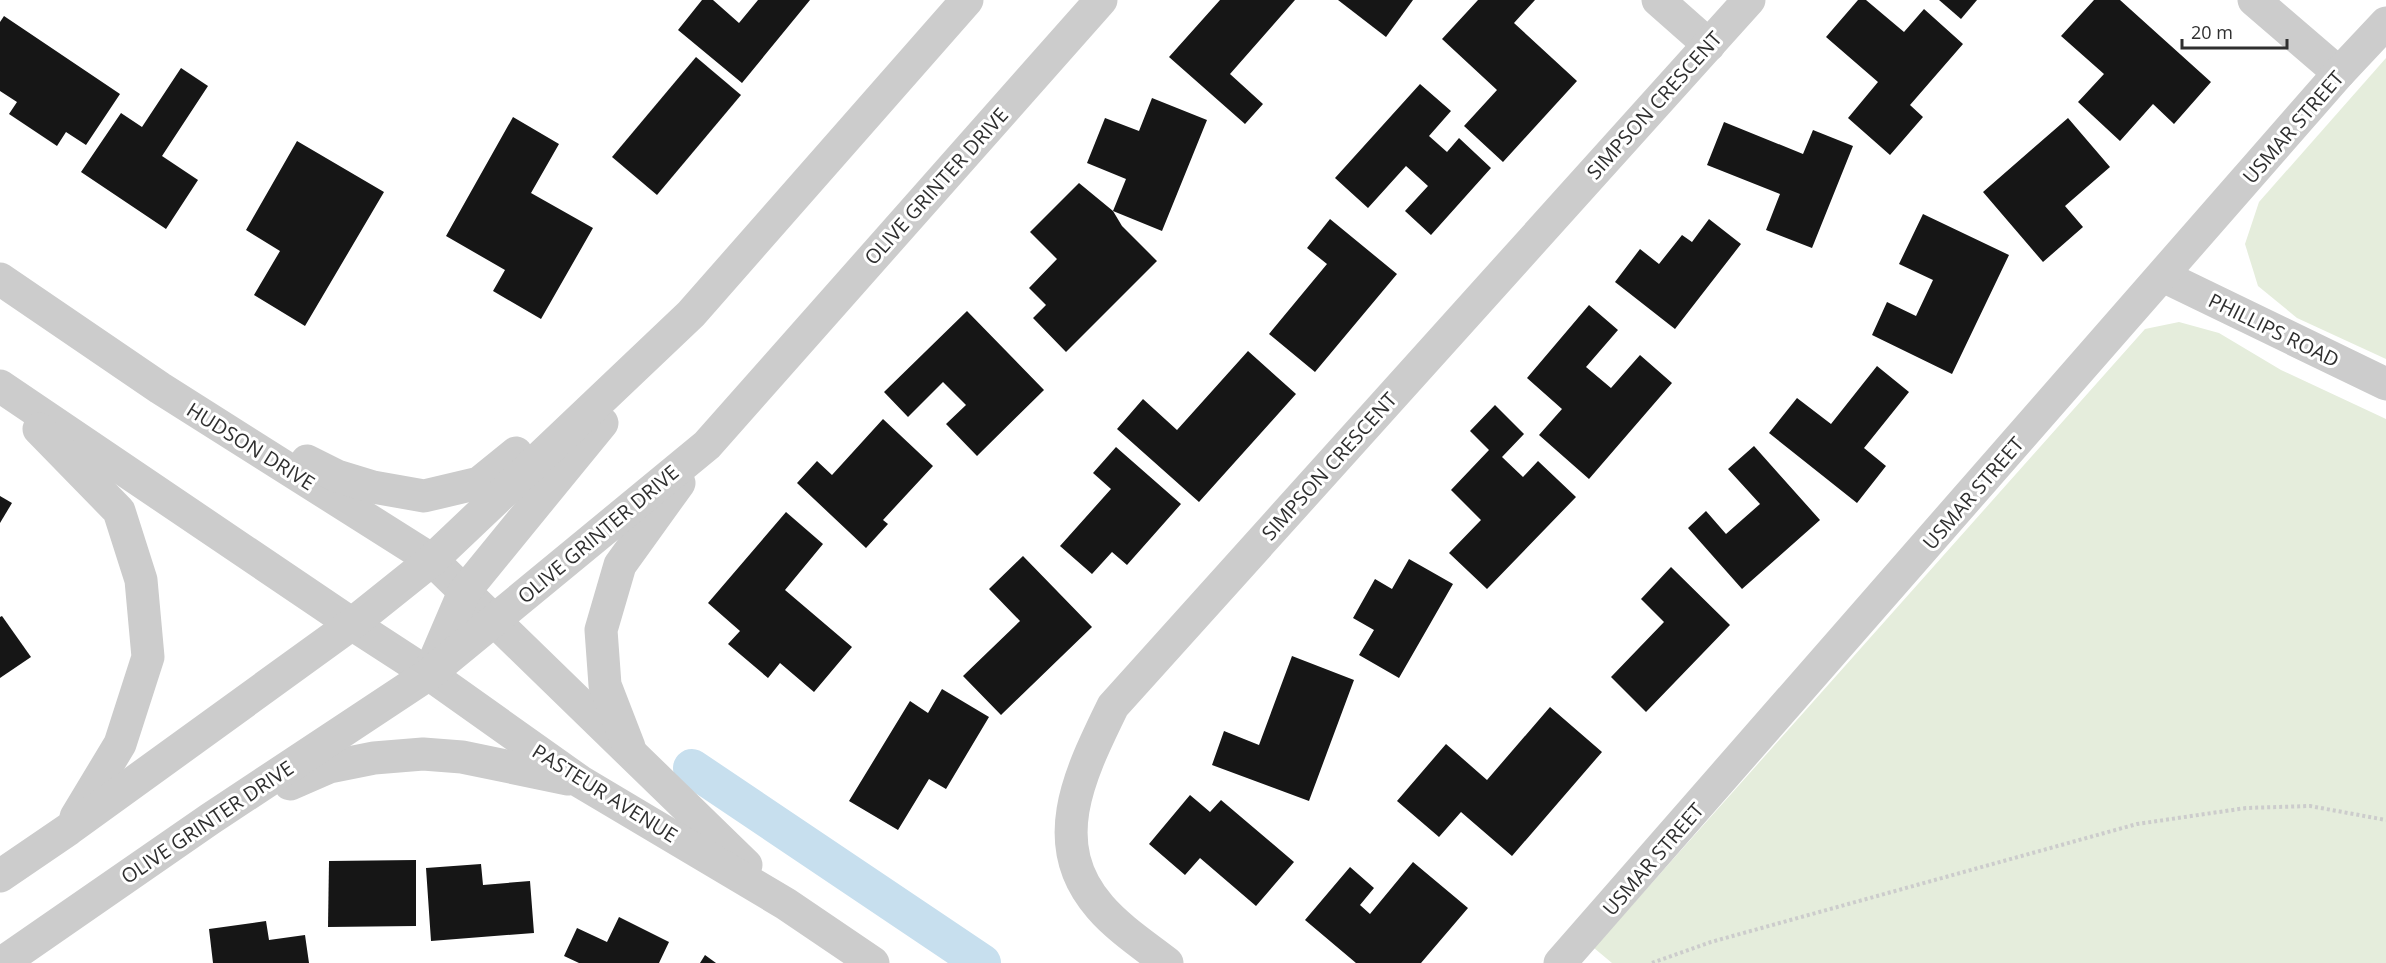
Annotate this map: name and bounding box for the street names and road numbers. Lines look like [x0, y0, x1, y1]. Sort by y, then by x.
street label: SIMPSON CRESCENT [1580, 25, 1728, 185]
street label: USMAR STREET [2236, 65, 2350, 189]
street label: OLIVE GRINTER DRIVE [858, 102, 1014, 270]
street label: PHILLIPS ROAD [2204, 287, 2344, 373]
street label: SIMPSON CRESCENT [1255, 386, 1403, 546]
street label: HUDSON DRIVE [182, 396, 320, 496]
street label: USMAR STREET [1916, 431, 2030, 555]
street label: OLIVE GRINTER DRIVE [512, 459, 684, 609]
street label: PASTEUR AVENUE [527, 737, 683, 849]
street label: OLIVE GRINTER DRIVE [116, 754, 298, 890]
street label: USMAR STREET [1596, 797, 1710, 921]

